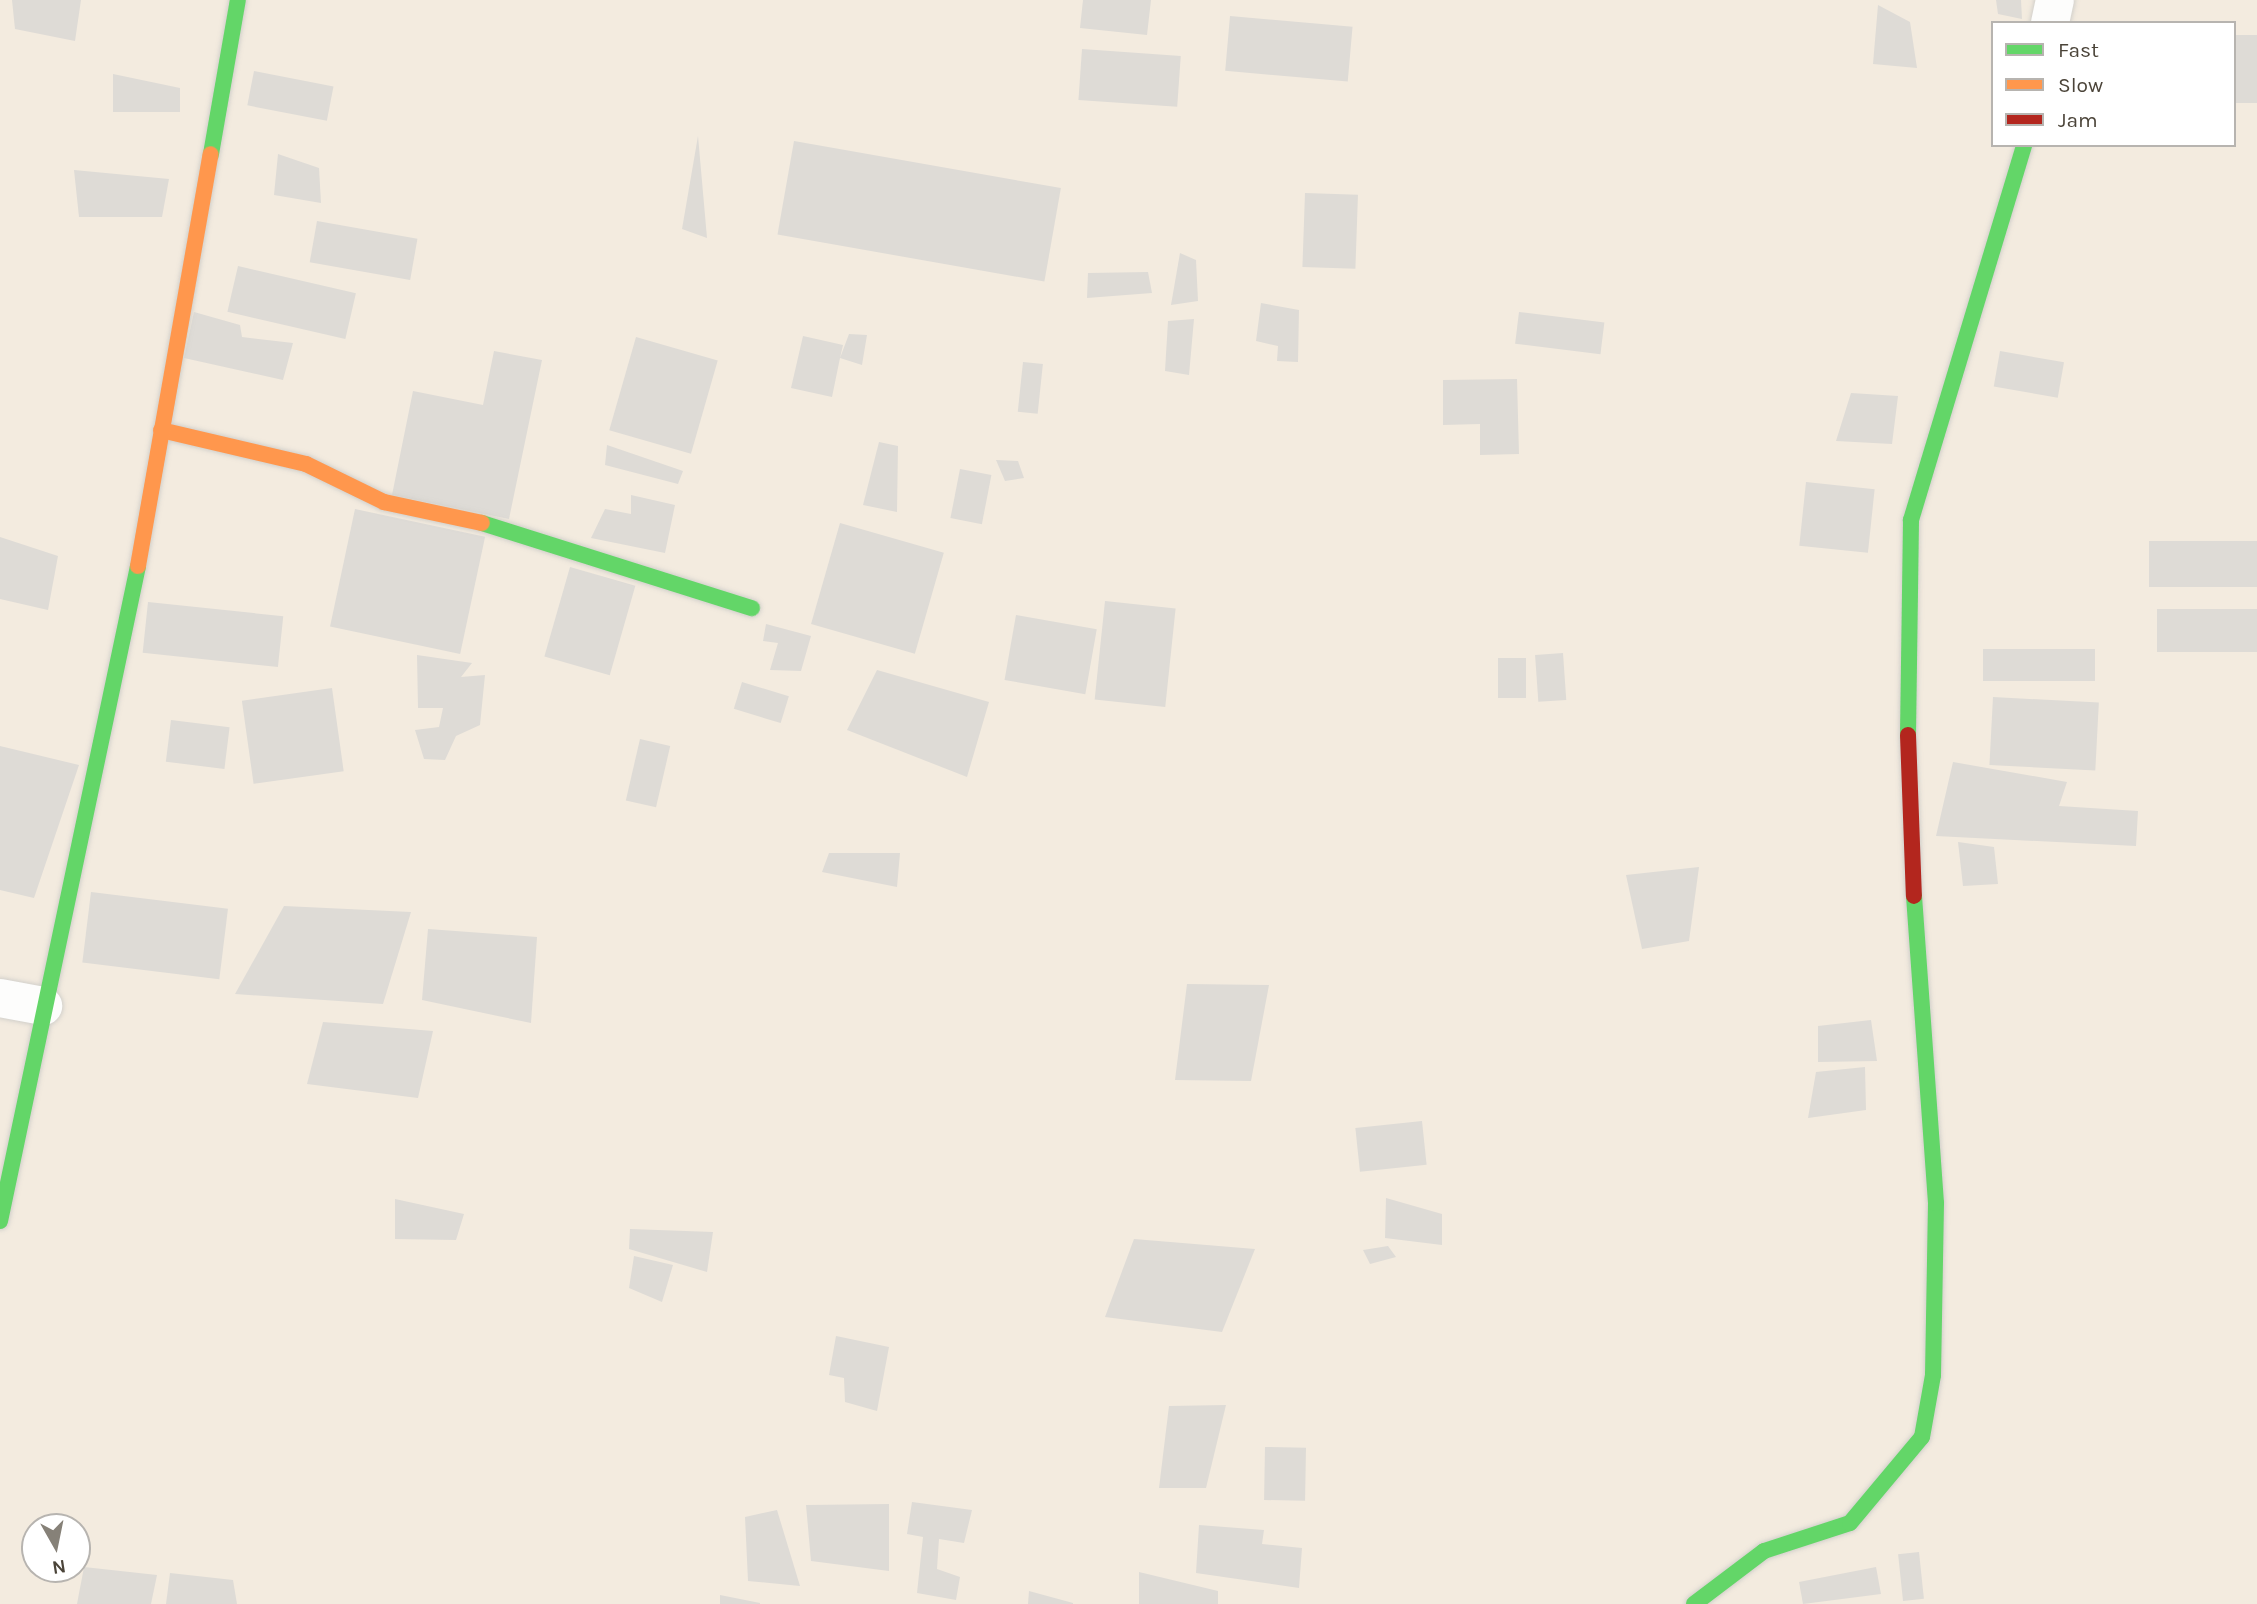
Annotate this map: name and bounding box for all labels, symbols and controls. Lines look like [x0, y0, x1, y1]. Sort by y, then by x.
legend [1991, 21, 2236, 147]
text: Fast [2058, 38, 2099, 62]
text: Slow [2058, 73, 2103, 97]
text: Jam [2058, 108, 2098, 132]
north arrow [21, 1513, 91, 1583]
text: N [51, 1555, 67, 1579]

